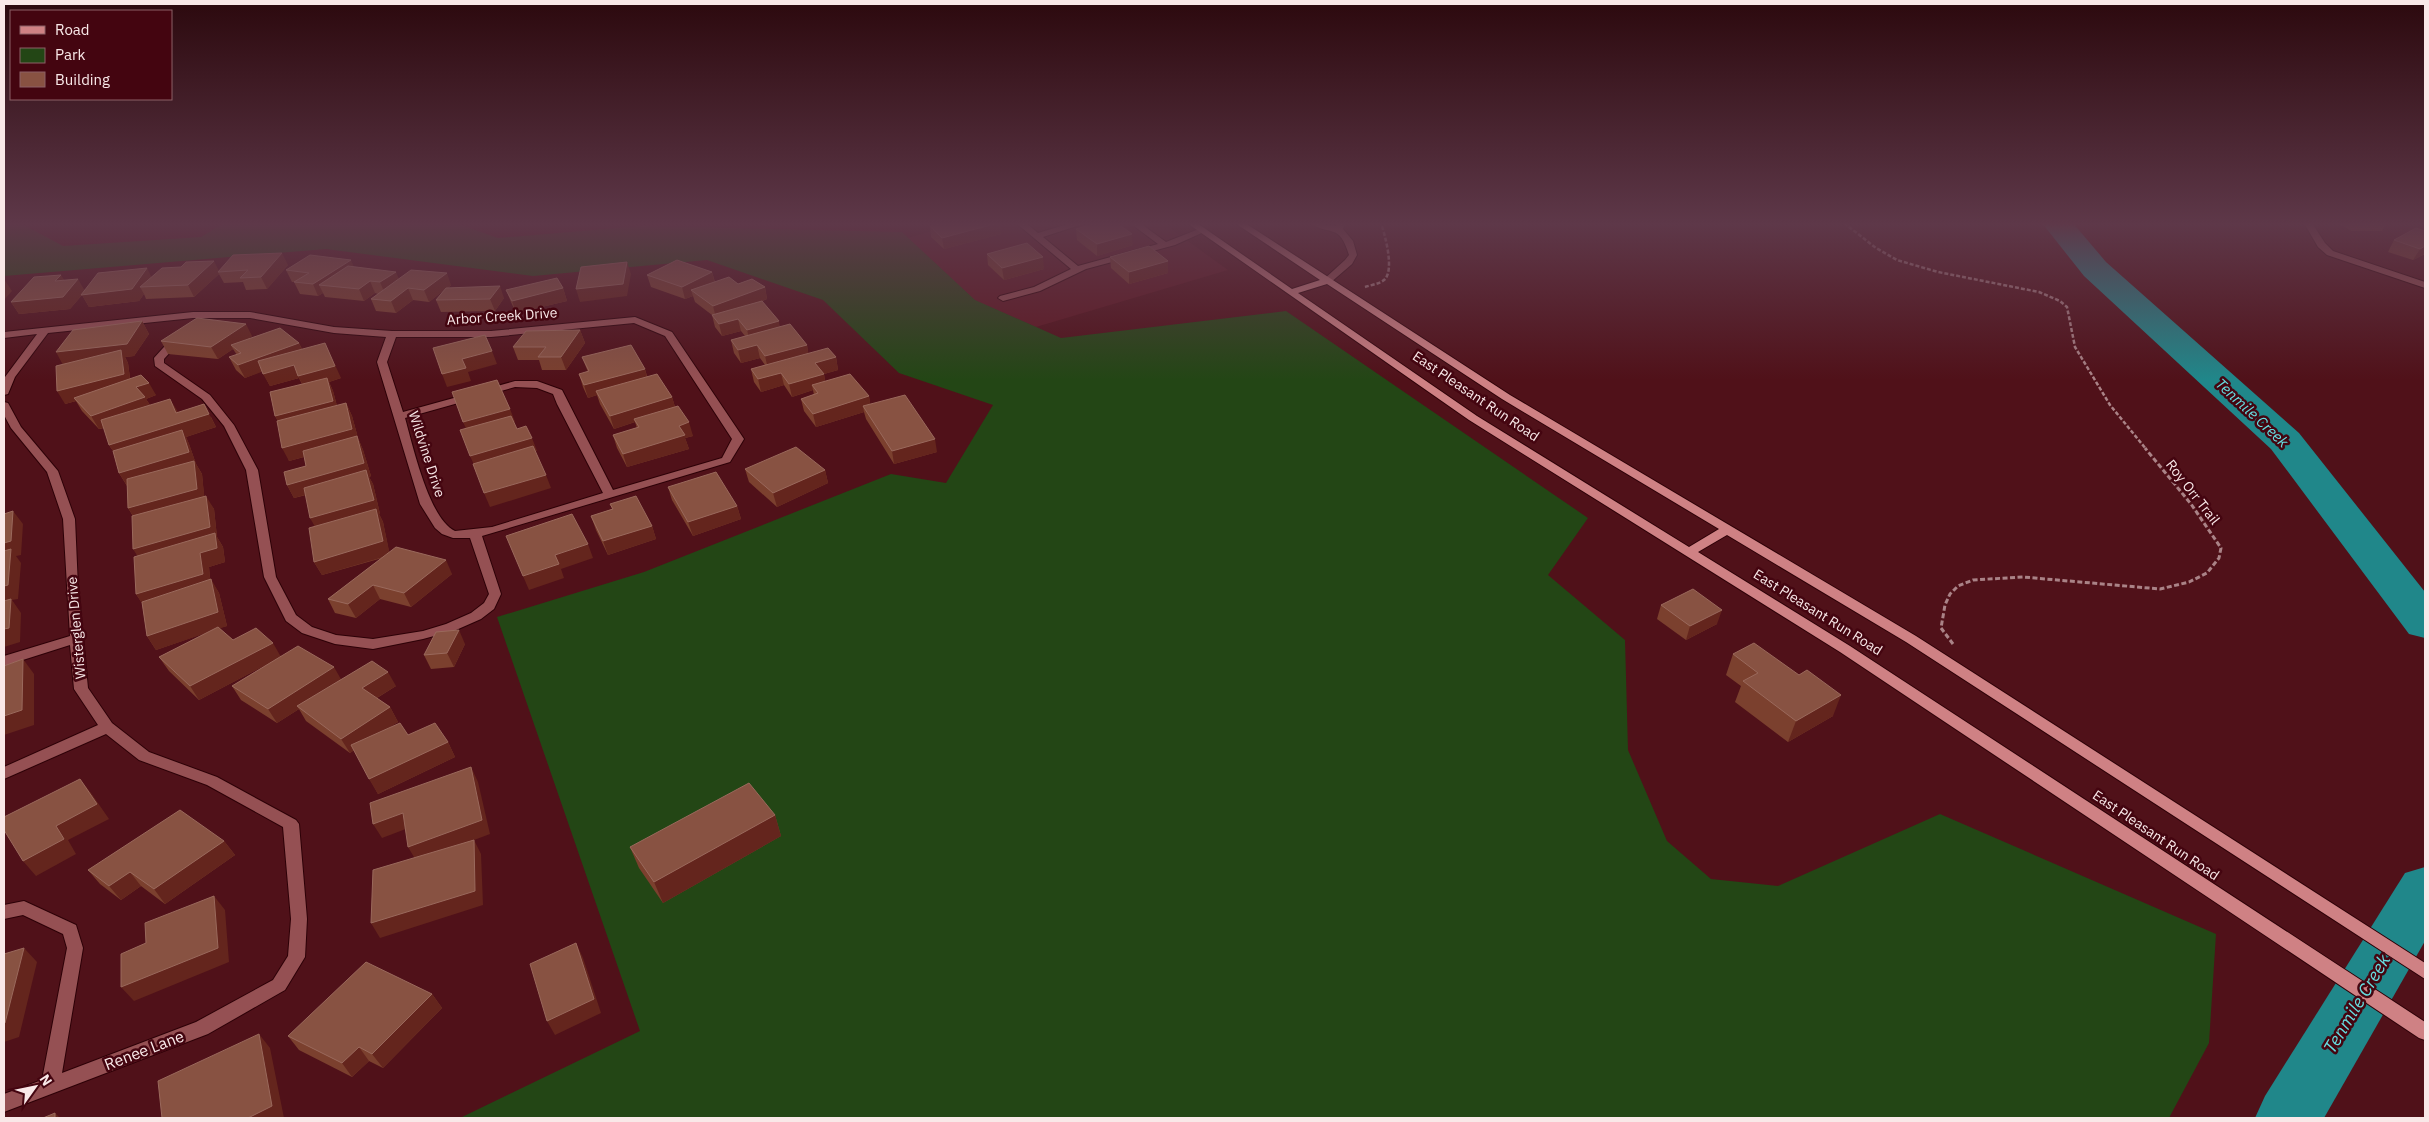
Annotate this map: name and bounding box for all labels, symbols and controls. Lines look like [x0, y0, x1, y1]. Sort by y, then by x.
legend [10, 10, 172, 100]
text: Road [55, 20, 90, 39]
text: Park [55, 45, 85, 64]
text: Building [55, 70, 110, 89]
street label: Arbor Creek Drive [446, 303, 558, 329]
street label: East Pleasant Run Road [1409, 347, 1543, 445]
water label: Tenmile Creek [2212, 374, 2293, 451]
street label: Wildvine Drive [405, 409, 450, 500]
street label: Roy Orr Trail [2162, 456, 2224, 528]
street label: East Pleasant Run Road [1750, 565, 1886, 659]
street label: Wisterglen Drive [63, 576, 89, 680]
street label: East Pleasant Run Road [2089, 786, 2223, 884]
water label: Tenmile Creek [2318, 949, 2395, 1057]
street label: Renee Lane [101, 1026, 187, 1074]
north arrow [10, 1062, 60, 1112]
text: N [36, 1071, 56, 1089]

